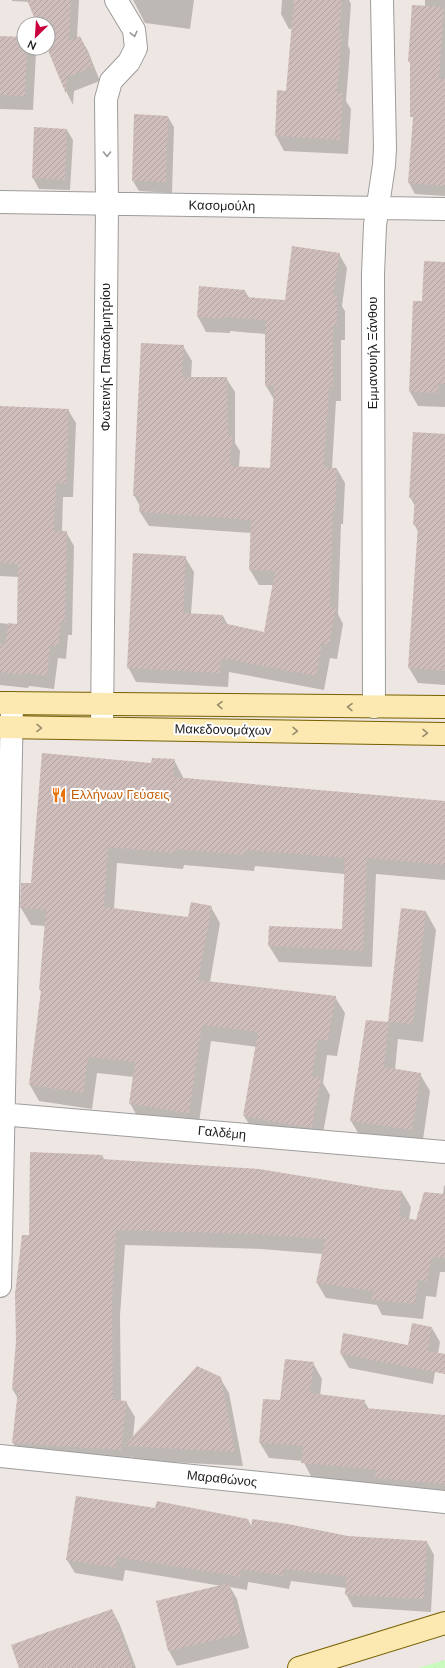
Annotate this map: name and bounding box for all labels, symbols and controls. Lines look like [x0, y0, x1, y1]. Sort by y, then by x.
north arrow [16, 16, 56, 56]
one-way arrow [129, 31, 138, 38]
text: N [25, 36, 39, 53]
one-way arrow [103, 151, 111, 157]
street label: Κασομούλη [189, 196, 255, 216]
street label: Φωτεινής Παπαδημητρίου [97, 283, 115, 431]
street label: Εμμανουήλ Ξάνθου [364, 297, 382, 409]
one-way arrow [217, 701, 223, 710]
one-way arrow [347, 703, 353, 711]
street label: Μακεδονομάχων [174, 720, 272, 740]
one-way arrow [36, 723, 42, 732]
one-way arrow [292, 727, 298, 735]
one-way arrow [422, 729, 428, 738]
restaurant icon: Ελλήνων Γεύσεις [50, 786, 68, 804]
place label: Ελλήνων Γεύσεις [71, 786, 169, 804]
street label: Γαλδέμη [197, 1122, 247, 1144]
street label: Μαραθώνος [186, 1466, 258, 1492]

